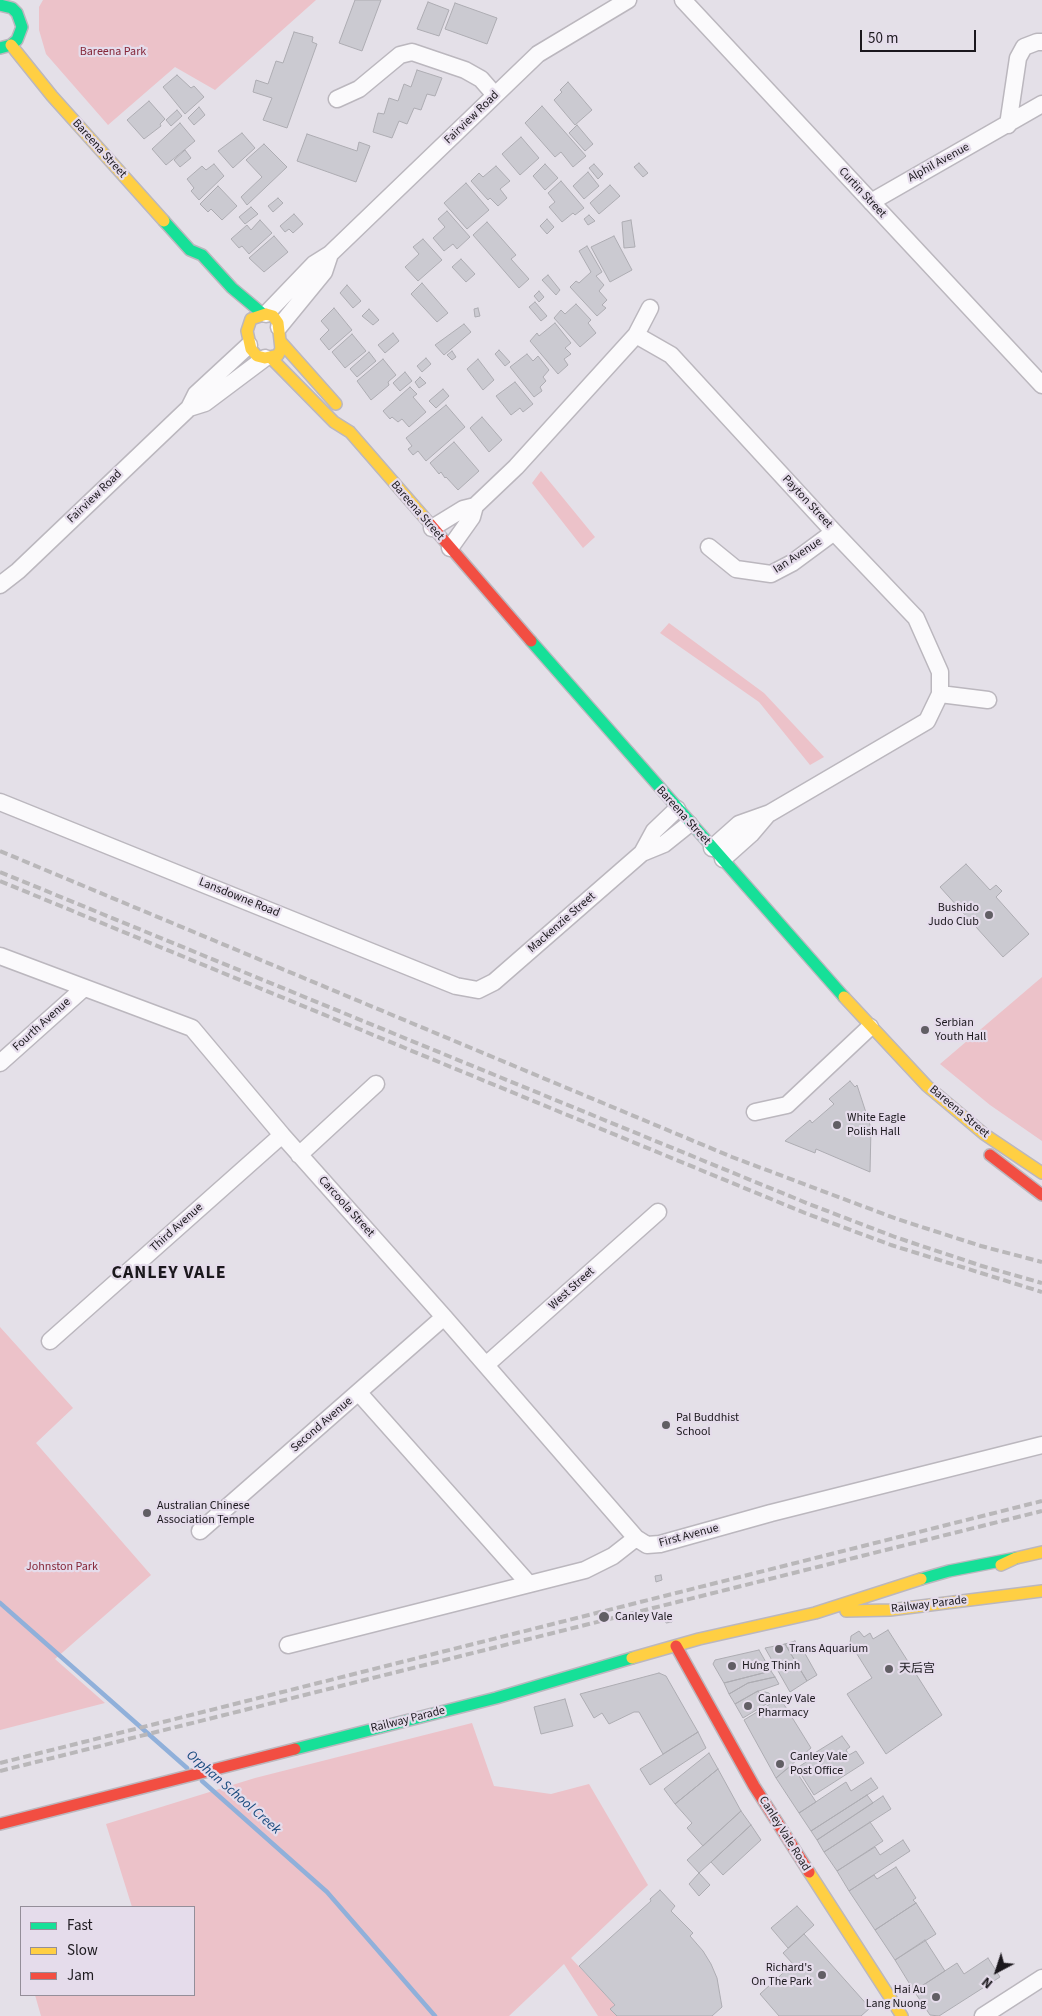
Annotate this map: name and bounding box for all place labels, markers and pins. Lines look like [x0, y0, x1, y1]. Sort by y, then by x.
place label: Bushido Judo Club [928, 901, 979, 929]
marker: Bushido Judo Club [983, 909, 995, 921]
place label: Serbian Youth Hall [935, 1016, 986, 1044]
marker: Serbian Youth Hall [919, 1024, 931, 1036]
place label: White Eagle Polish Hall [847, 1111, 906, 1139]
marker: White Eagle Polish Hall [831, 1119, 843, 1131]
place label: Pal Buddhist School [676, 1411, 739, 1439]
marker: Pal Buddhist School [660, 1419, 672, 1431]
place label: Australian Chinese Association Temple [157, 1499, 254, 1527]
marker: Australian Chinese Association Temple [141, 1507, 153, 1519]
marker: Canley Vale [597, 1610, 611, 1624]
place label: Canley Vale [615, 1610, 673, 1624]
place label: Trans Aquarium [789, 1642, 868, 1656]
marker: Trans Aquarium [773, 1643, 785, 1655]
place label: Hưng Thịnh [742, 1659, 800, 1673]
marker: Hưng Thịnh [726, 1660, 738, 1672]
place label: 天后宫 [899, 1662, 935, 1676]
marker: 天后宫 [883, 1663, 895, 1675]
place label: Canley Vale Pharmacy [758, 1692, 816, 1720]
marker: Canley Vale Pharmacy [742, 1700, 754, 1712]
place label: Canley Vale Post Office [790, 1750, 848, 1778]
marker: Canley Vale Post Office [774, 1758, 786, 1770]
place label: Richard's On The Park [751, 1961, 812, 1989]
marker: Richard's On The Park [816, 1969, 828, 1981]
place label: Hai Au Lang Nuong [866, 1983, 926, 2011]
marker: Hai Au Lang Nuong [930, 1991, 942, 2003]

